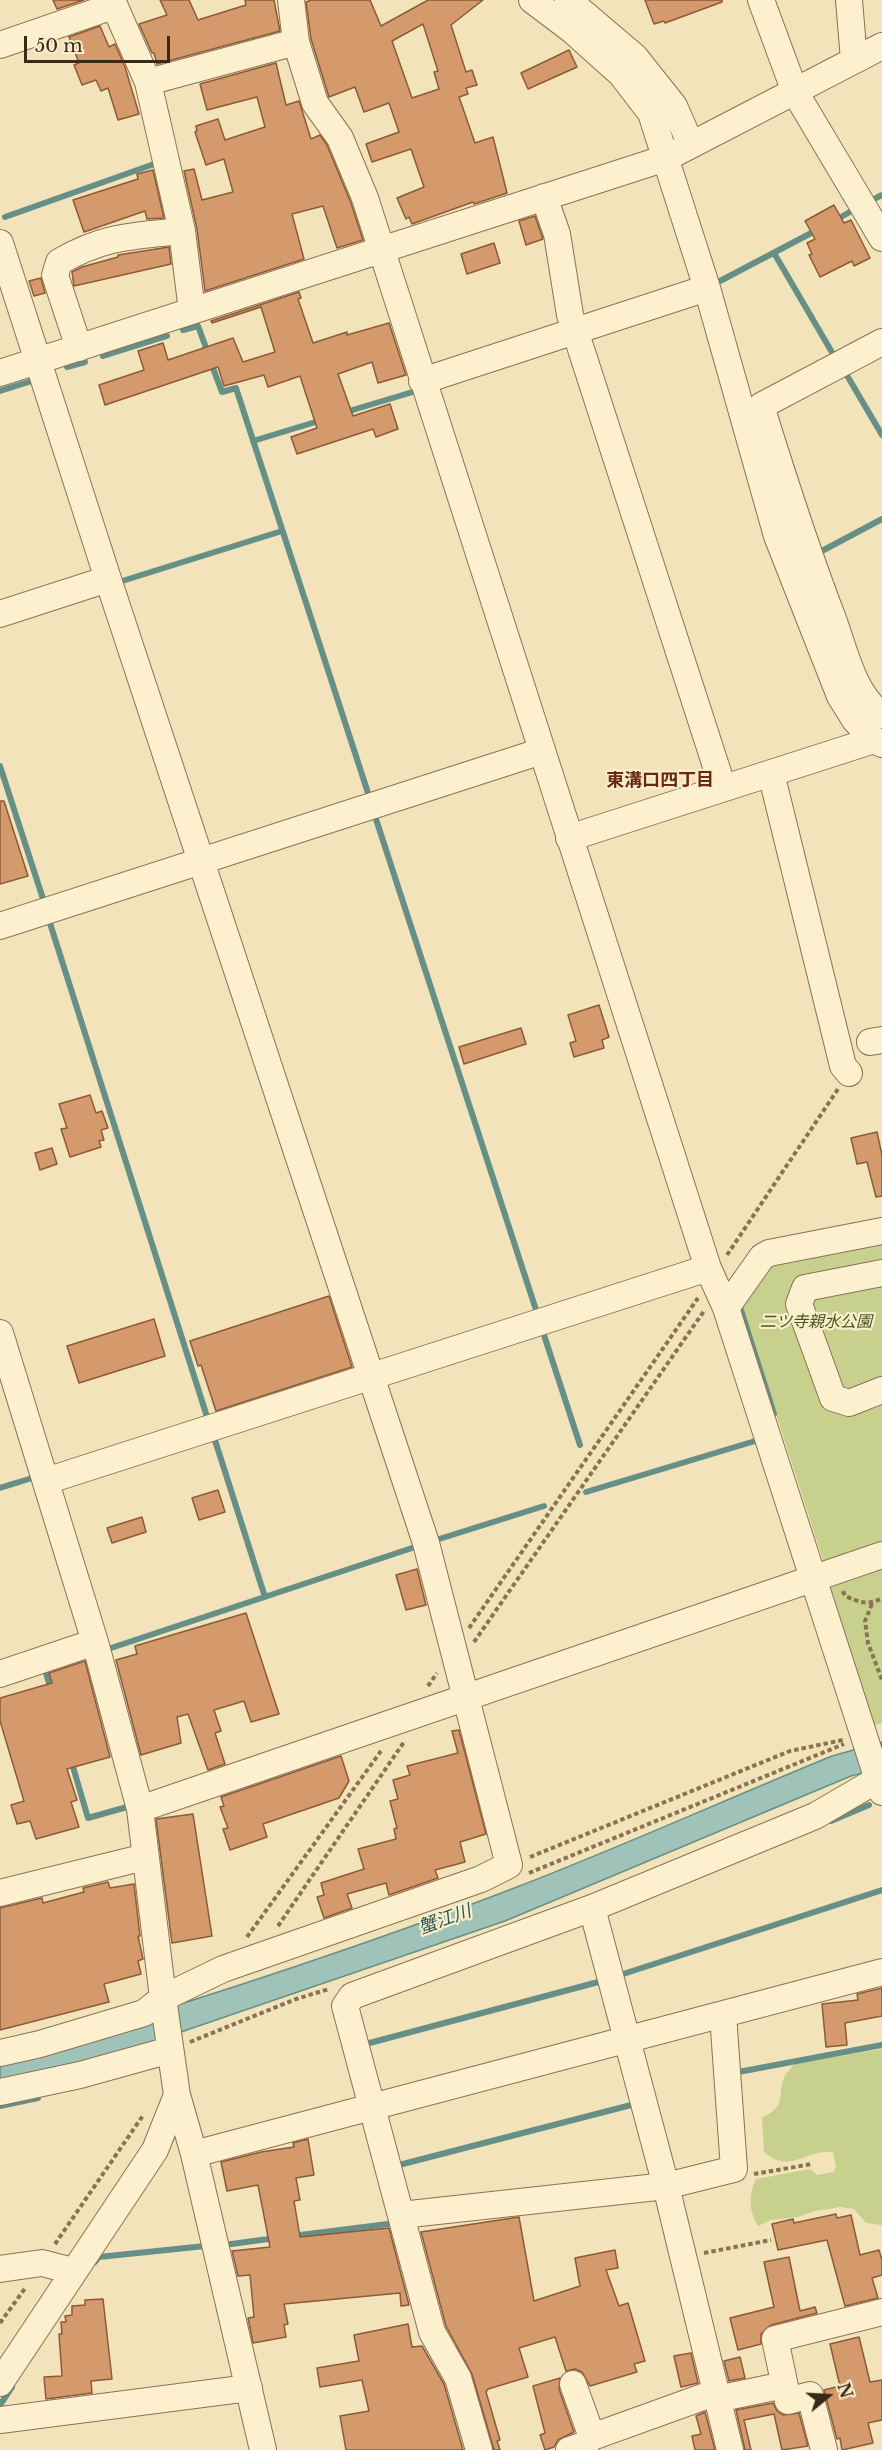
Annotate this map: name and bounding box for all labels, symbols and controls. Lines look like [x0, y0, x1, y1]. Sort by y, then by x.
scale bar [27, 24, 172, 62]
text: 50 m [35, 35, 83, 57]
district label: 東溝口四丁目 [606, 770, 714, 792]
park label: 二ツ寺親水公園 [760, 1312, 872, 1332]
water label: 蟹江川 [416, 1901, 474, 1939]
north arrow [798, 2366, 858, 2426]
text: N [833, 2380, 857, 2401]

